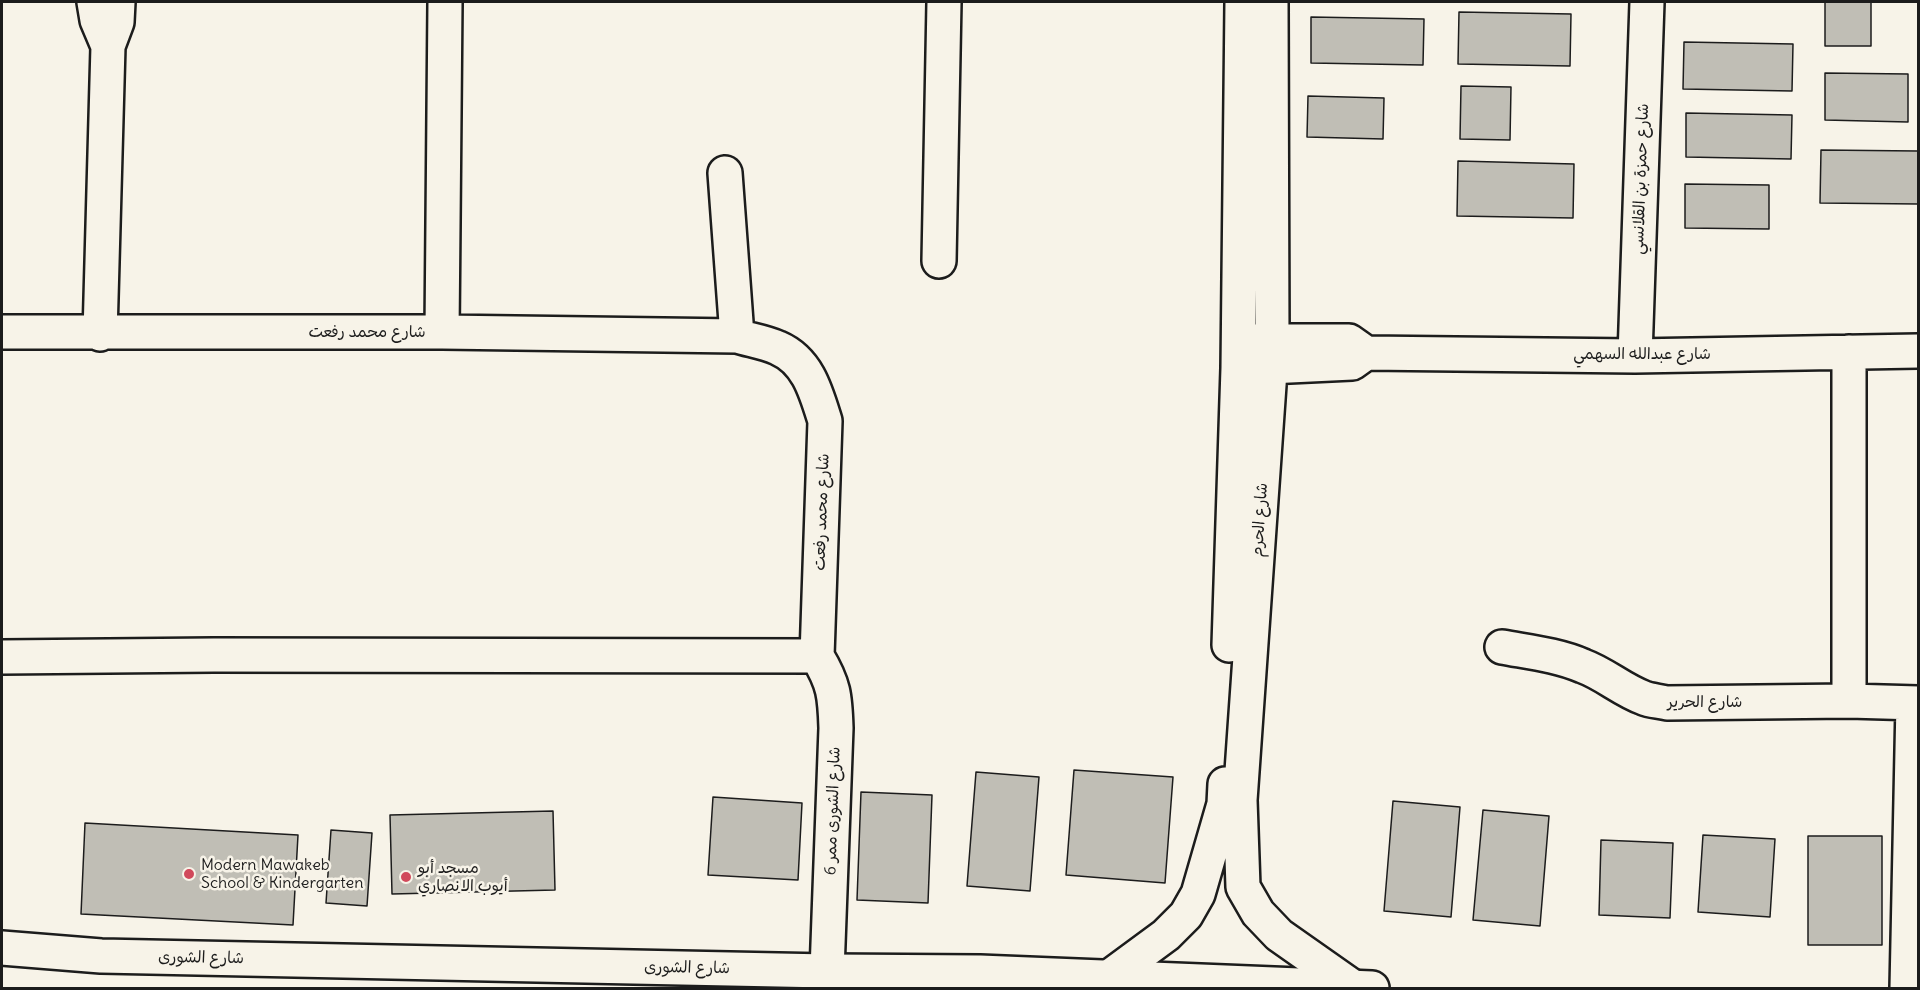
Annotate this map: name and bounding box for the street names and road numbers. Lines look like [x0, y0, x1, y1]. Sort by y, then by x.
street label: شارع حمزة بن القلانسي [1629, 103, 1653, 255]
street label: شارع محمد رفعت [308, 322, 426, 342]
street label: شارع عبدالله السهمي [1573, 344, 1711, 364]
street label: شارع محمد رفعت [810, 453, 834, 571]
street label: شارع الحرم [1248, 482, 1272, 558]
street label: شارع الحرير [1668, 692, 1742, 712]
street label: شارع الشورى ممر 6 [821, 746, 845, 876]
street label: شارع الشورى [158, 948, 244, 968]
street label: شارع الشورى [644, 958, 730, 978]

